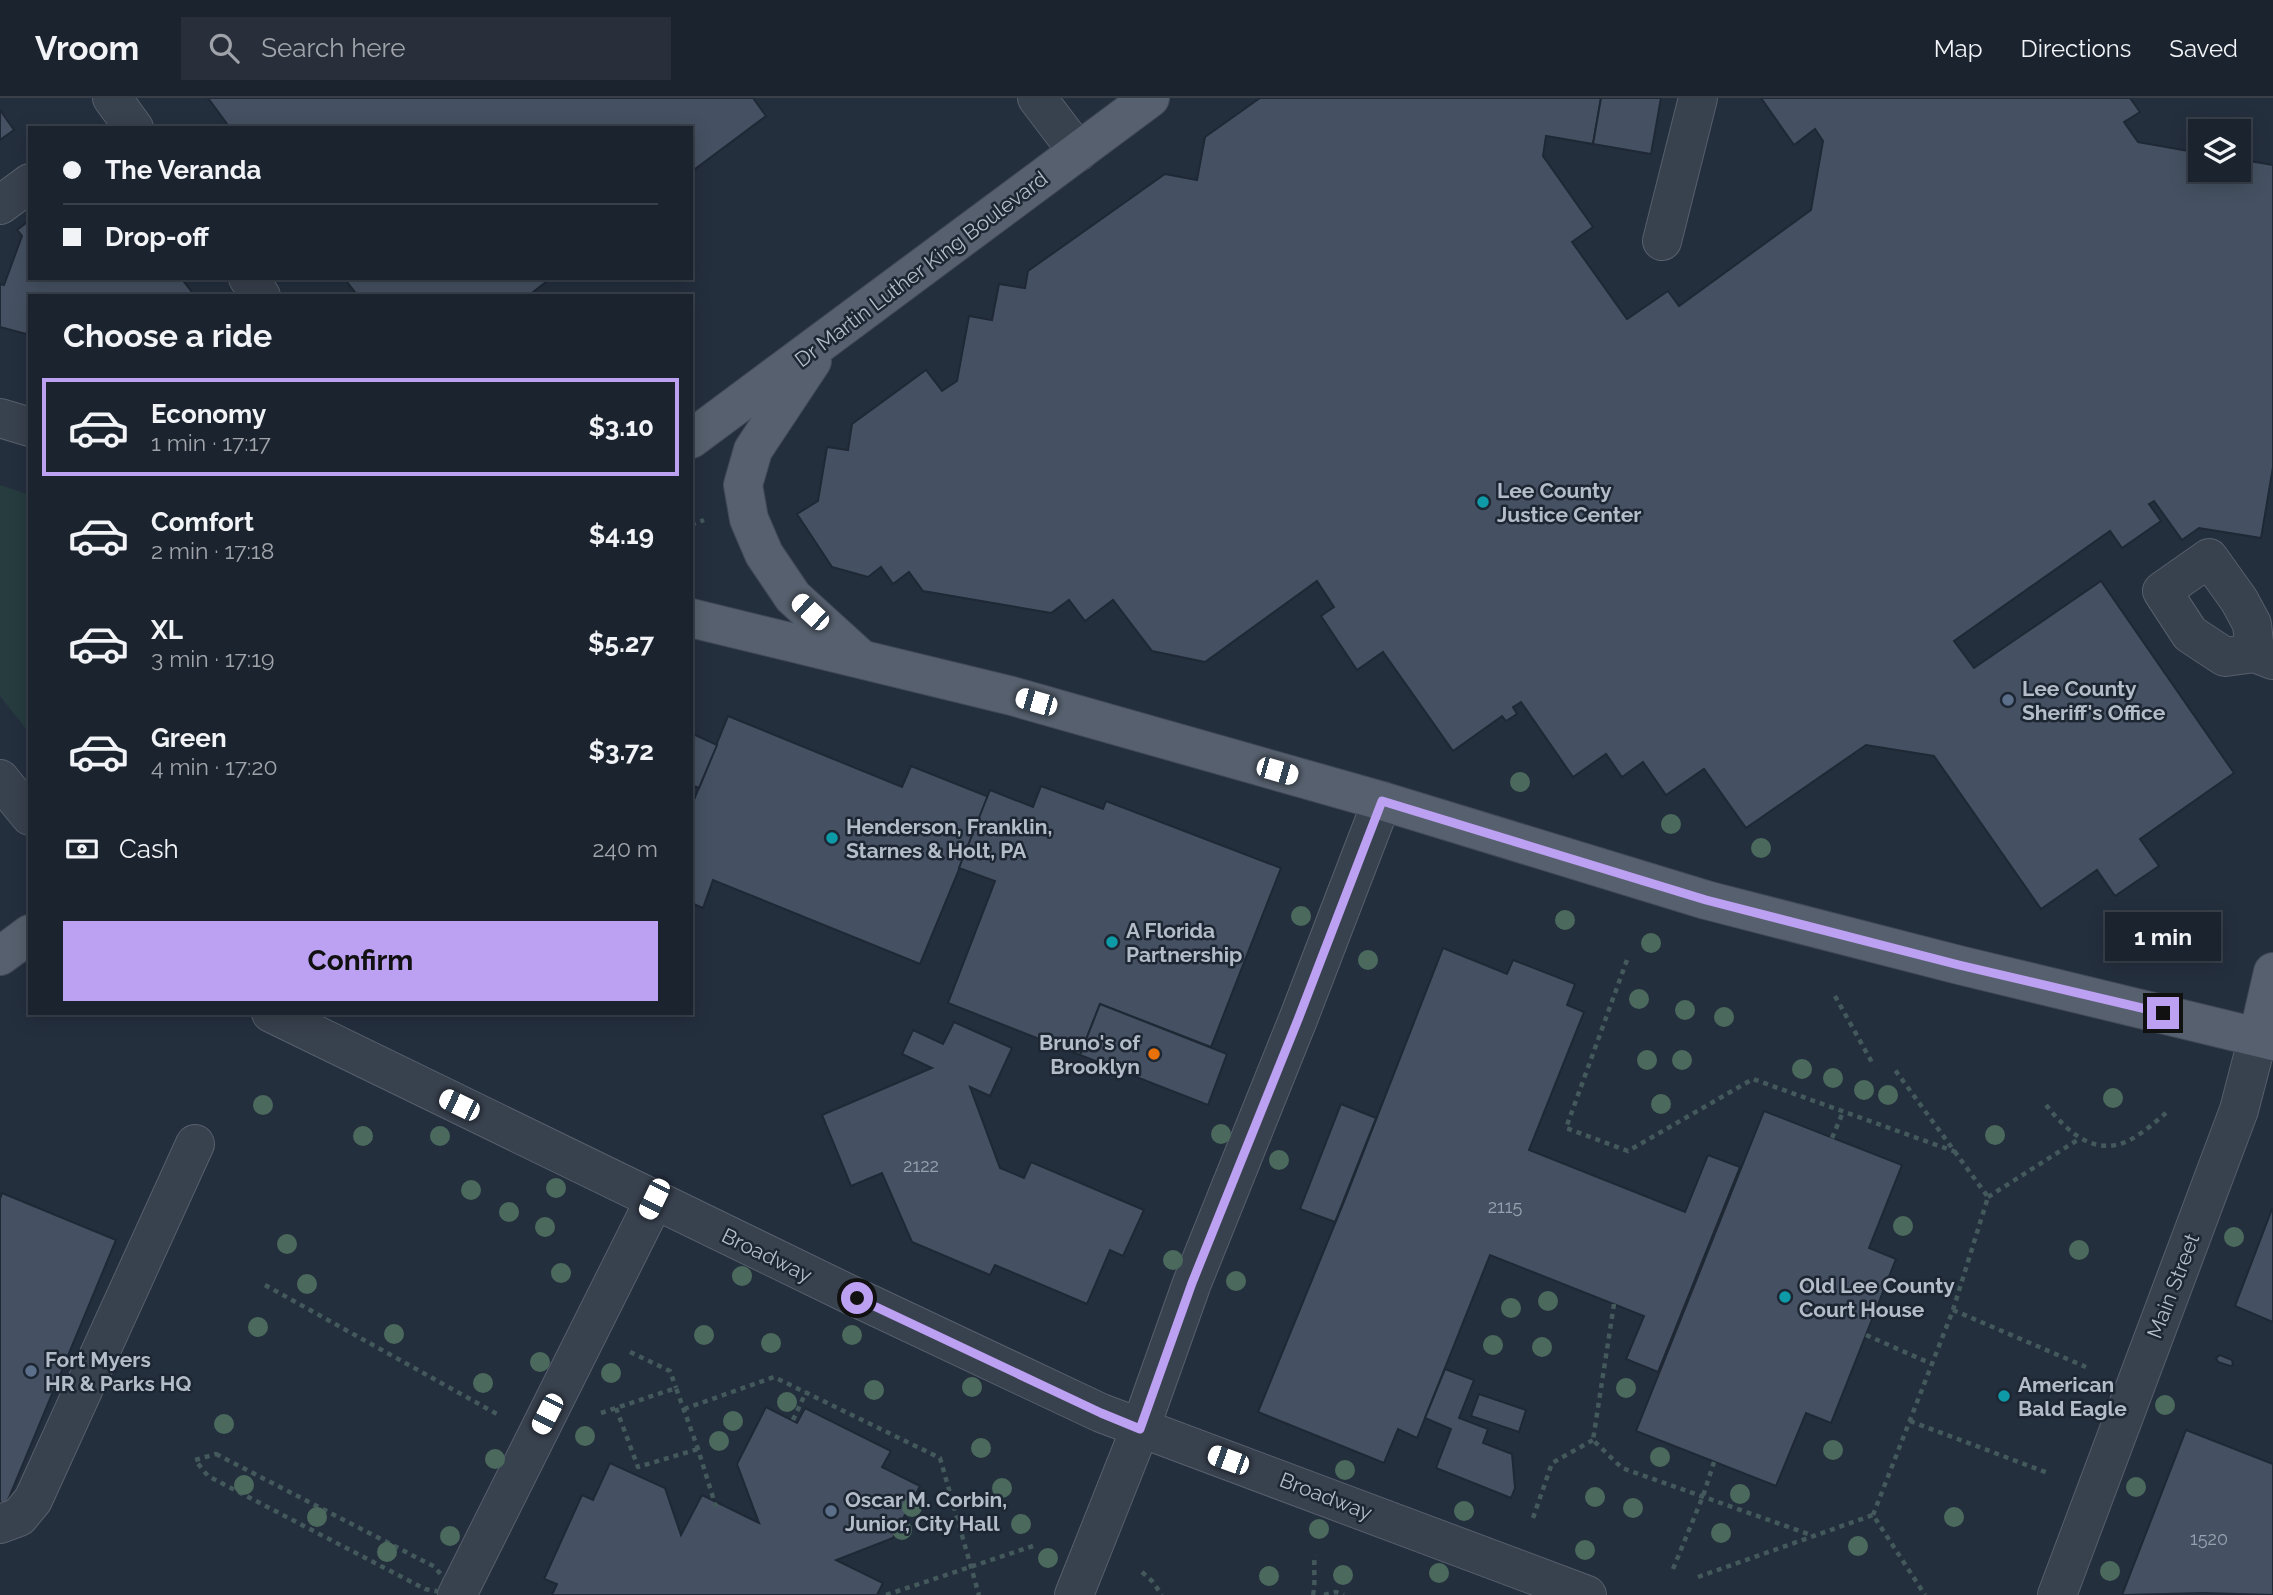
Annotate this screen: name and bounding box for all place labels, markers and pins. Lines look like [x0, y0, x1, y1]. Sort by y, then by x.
place label: Lee County Justice Center [1497, 478, 1641, 527]
marker: Lee County Justice Center [1475, 494, 1491, 510]
place label: Lee County Sheriff's Office [2022, 676, 2166, 725]
marker: Lee County Sheriff's Office [2000, 692, 2016, 708]
place label: Henderson, Franklin, Starnes & Holt, PA [846, 814, 1052, 863]
marker: Henderson, Franklin, Starnes & Holt, PA [824, 830, 840, 846]
place label: A Florida Partnership [1126, 918, 1242, 967]
marker: A Florida Partnership [1104, 934, 1120, 950]
place label: Bruno's of Brooklyn [1039, 1030, 1141, 1079]
marker: Bruno's of Brooklyn [1146, 1046, 1162, 1062]
place label: Old Lee County Court House [1799, 1273, 1955, 1322]
marker: Old Lee County Court House [1777, 1289, 1793, 1305]
place label: Fort Myers HR & Parks HQ [45, 1347, 191, 1396]
marker: Fort Myers HR & Parks HQ [23, 1363, 39, 1379]
place label: American Bald Eagle [2018, 1372, 2127, 1421]
marker: American Bald Eagle [1996, 1388, 2012, 1404]
place label: Oscar M. Corbin, Junior, City Hall [845, 1487, 1007, 1536]
marker: Oscar M. Corbin, Junior, City Hall [823, 1503, 839, 1519]

